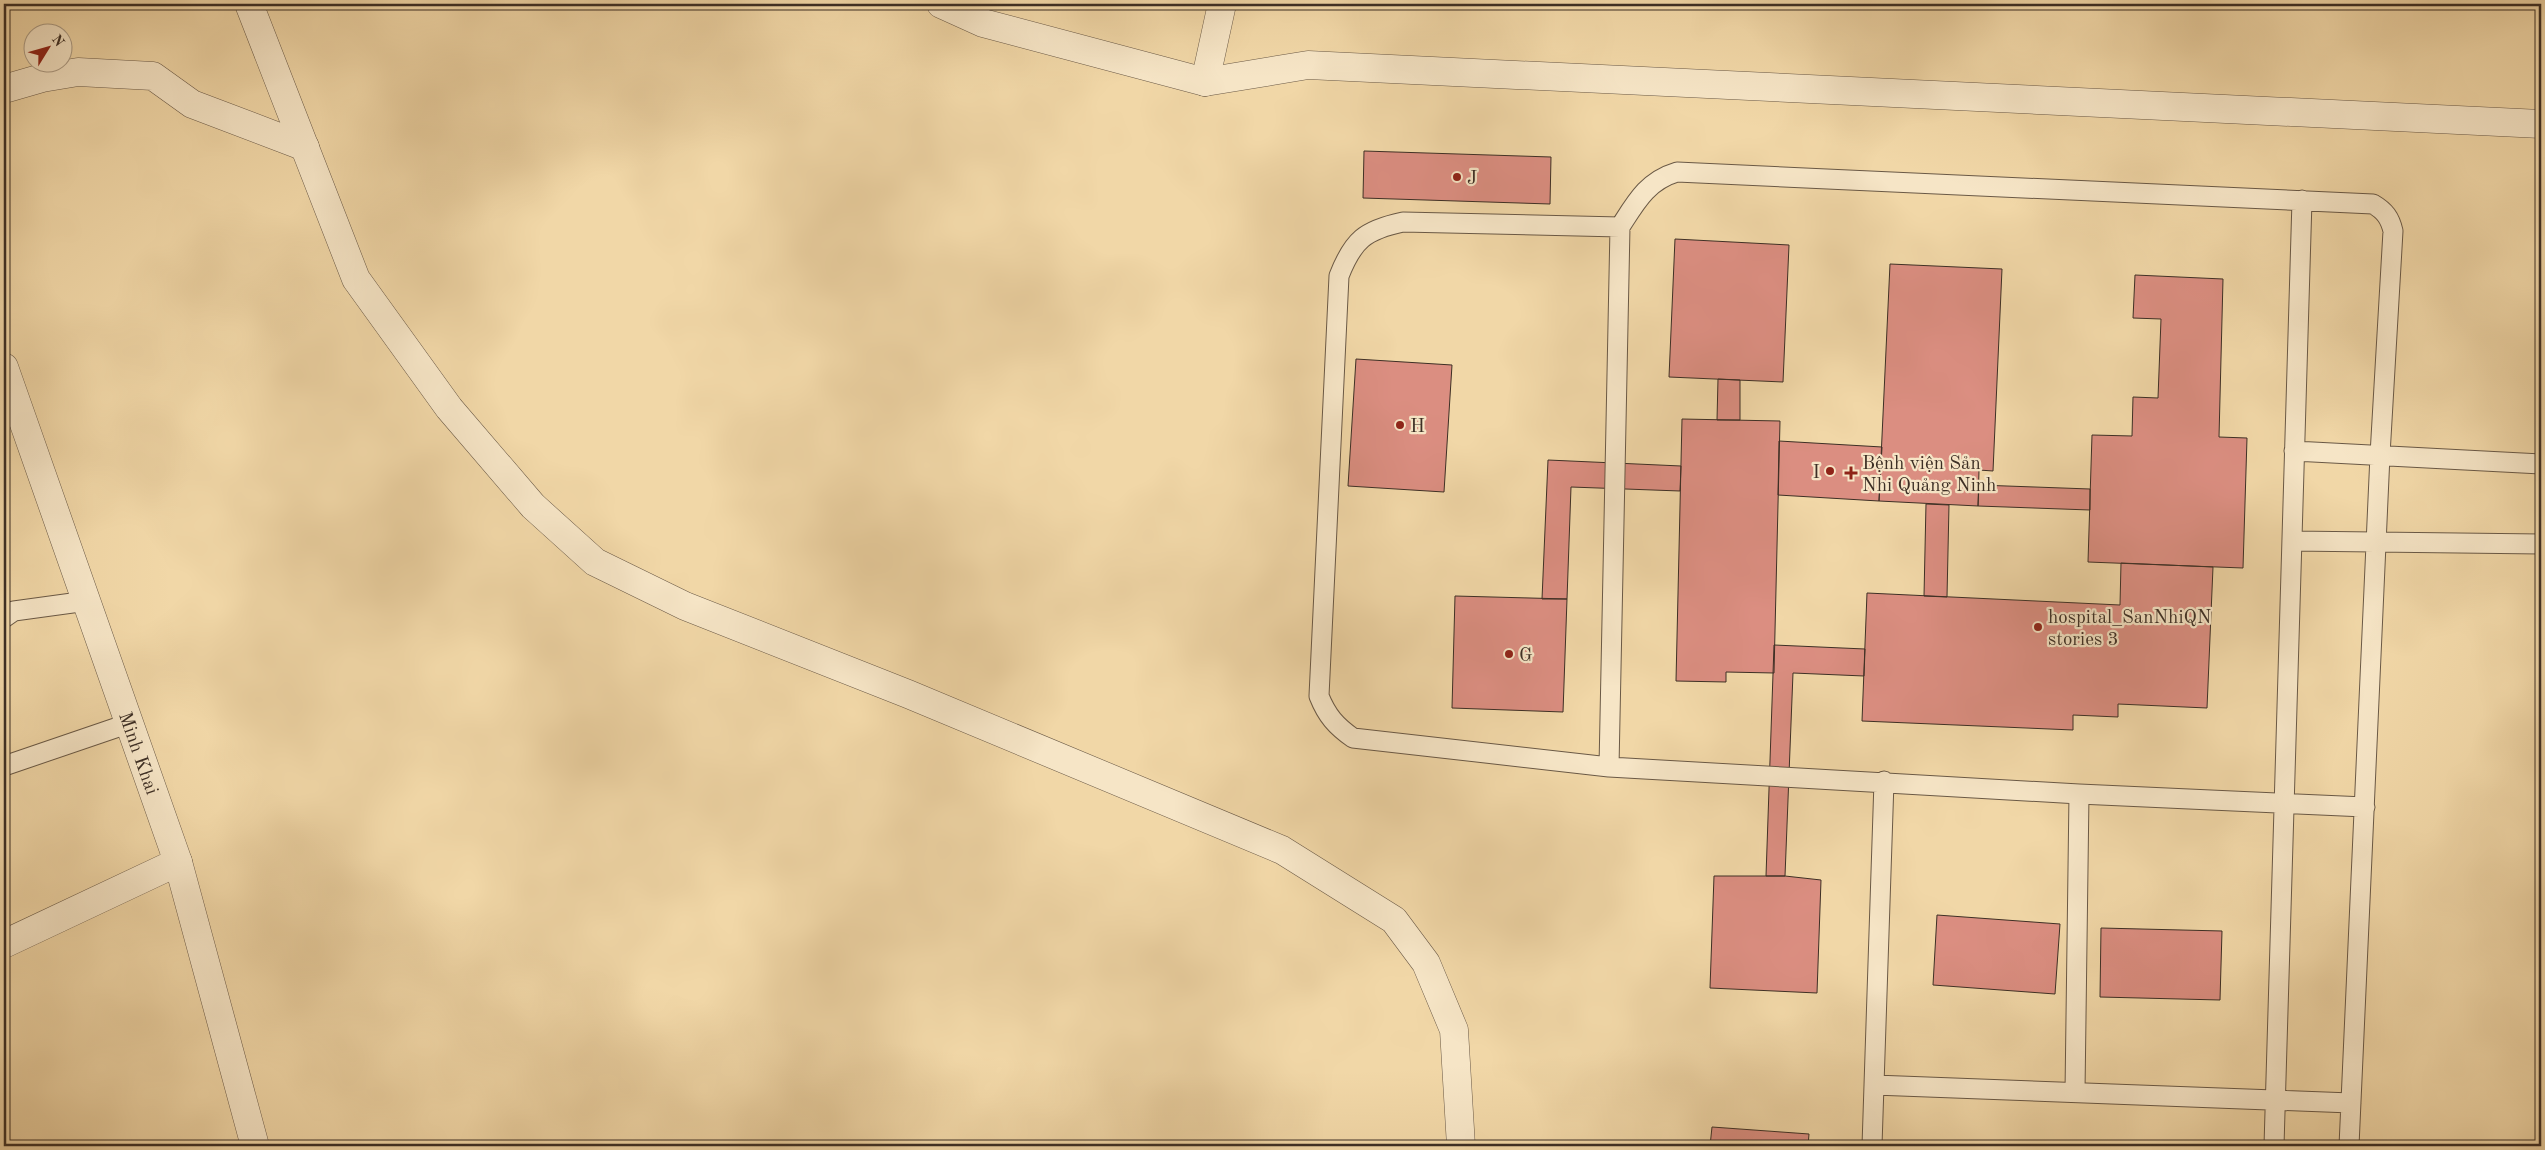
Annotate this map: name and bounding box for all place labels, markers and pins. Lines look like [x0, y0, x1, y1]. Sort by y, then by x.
place label: J [1467, 170, 1477, 189]
marker: J [1451, 171, 1463, 183]
place label: H [1410, 418, 1425, 437]
marker: H [1394, 419, 1406, 431]
place label: Bệnh viện Sản Nhi Quảng Ninh [1862, 455, 1996, 496]
place label: I [1813, 464, 1820, 483]
marker: I [1824, 465, 1836, 477]
marker: Bệnh viện Sản Nhi Quảng Ninh [1844, 466, 1858, 480]
place label: hospital_SanNhiQN stories 3 [2048, 609, 2212, 650]
marker: hospital_SanNhiQN stories 3 [2032, 621, 2044, 633]
place label: G [1519, 647, 1533, 666]
marker: G [1503, 648, 1515, 660]

